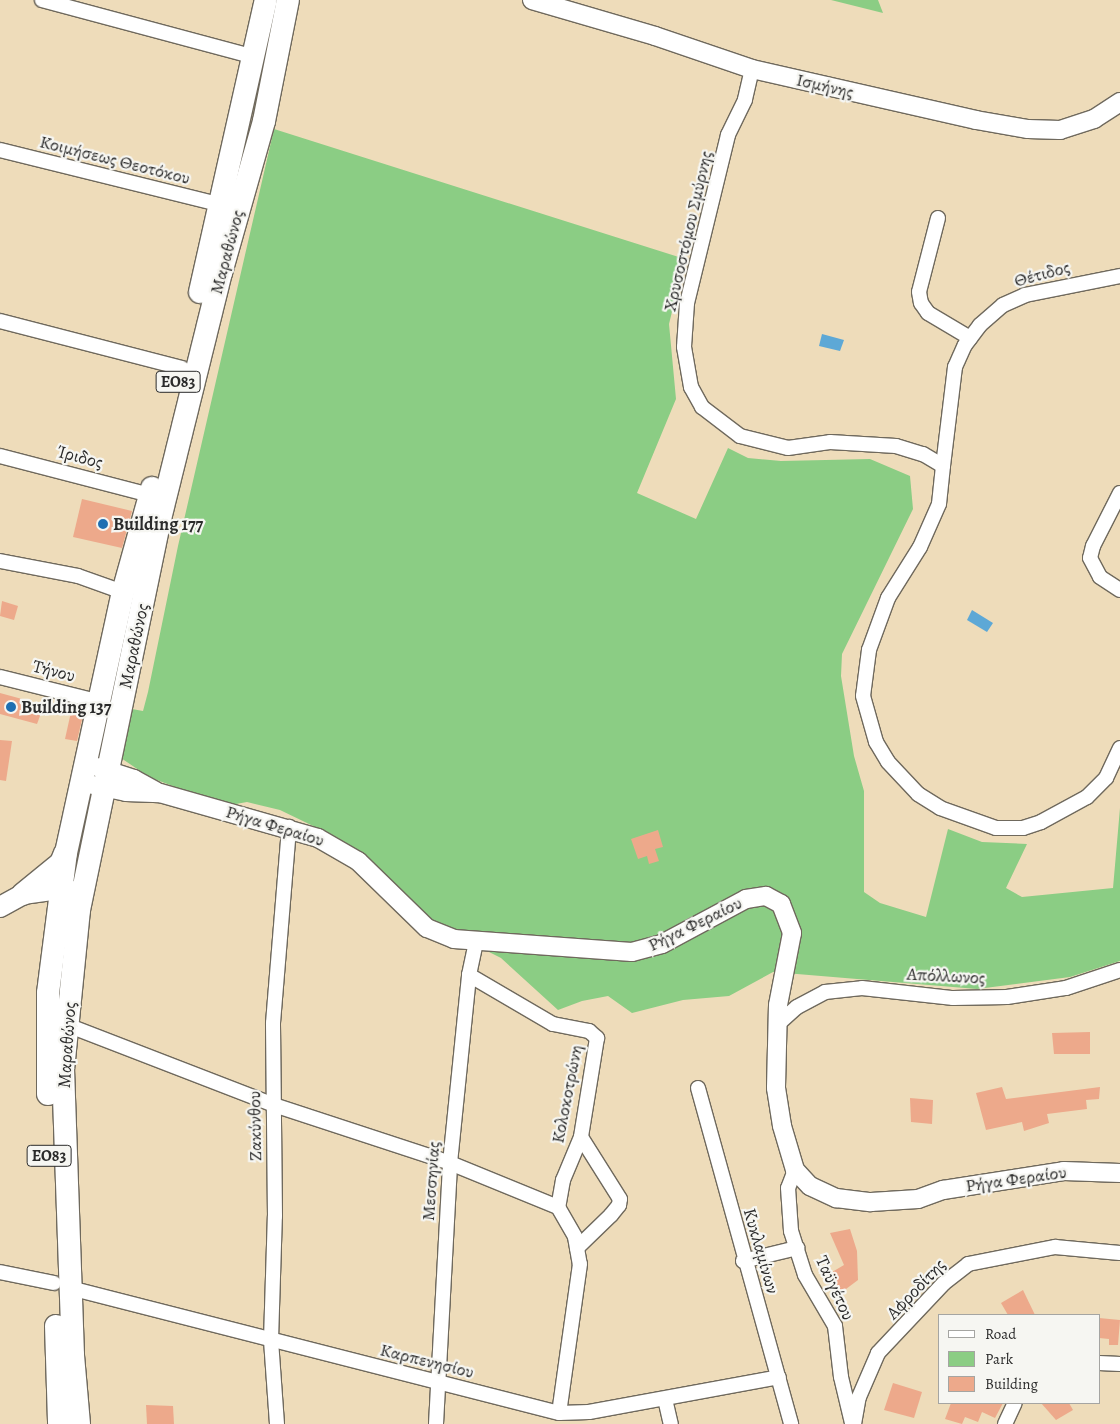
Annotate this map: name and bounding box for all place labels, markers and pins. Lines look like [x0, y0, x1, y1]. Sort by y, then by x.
place label: Building 177 [113, 513, 203, 535]
marker: Building 177 [97, 518, 109, 530]
place label: Building 137 [21, 696, 111, 718]
marker: Building 137 [5, 701, 17, 713]

